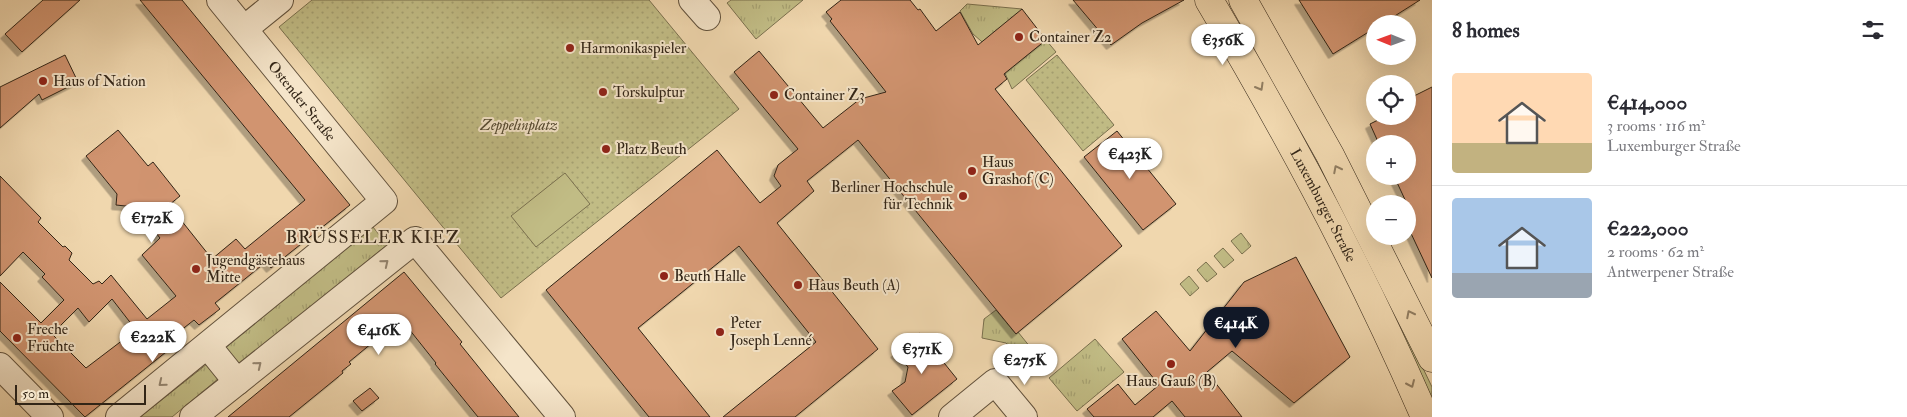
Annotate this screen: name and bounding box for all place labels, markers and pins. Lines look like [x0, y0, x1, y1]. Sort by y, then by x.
pin: €356K [1188, 23, 1258, 66]
place label: Container Z2 [1029, 28, 1112, 47]
marker: Container Z2 [1013, 31, 1025, 43]
place label: Harmonikaspieler [580, 39, 687, 59]
marker: Harmonikaspieler [564, 42, 576, 54]
place label: Haus of Nation [53, 72, 146, 91]
marker: Haus of Nation [37, 75, 49, 87]
place label: Torskulptur [613, 83, 685, 103]
marker: Torskulptur [597, 86, 609, 98]
place label: Container Z3 [784, 86, 865, 105]
marker: Container Z3 [768, 89, 780, 101]
pin: €423K [1095, 138, 1165, 180]
place label: Platz Beuth [616, 140, 687, 159]
marker: Platz Beuth [600, 143, 612, 155]
place label: Haus Grashof (C) [982, 153, 1054, 189]
marker: Haus Grashof (C) [966, 165, 978, 177]
place label: Berliner Hochschule für Technik [831, 178, 953, 214]
marker: Berliner Hochschule für Technik [957, 190, 969, 202]
pin: €172K [117, 202, 187, 244]
place label: Jugendgästehaus Mitte [205, 251, 305, 287]
marker: Jugendgästehaus Mitte [190, 263, 202, 275]
place label: Beuth Halle [674, 267, 746, 286]
marker: Beuth Halle [658, 270, 670, 282]
place label: Haus Beuth (A) [808, 276, 900, 295]
marker: Haus Beuth (A) [792, 279, 804, 291]
pin: €414K [1201, 306, 1271, 349]
pin: €416K [344, 314, 414, 356]
place label: Peter Joseph Lenné [729, 314, 813, 351]
place label: Freche Früchte [27, 320, 74, 356]
pin: €222K [118, 320, 188, 363]
marker: Peter Joseph Lenné [714, 326, 726, 338]
marker: Freche Früchte [11, 332, 23, 344]
pin: €371K [887, 332, 957, 375]
pin: €275K [990, 344, 1060, 386]
marker: Haus Gauß (B) [1165, 358, 1177, 370]
place label: Haus Gauß (B) [1126, 372, 1216, 391]

